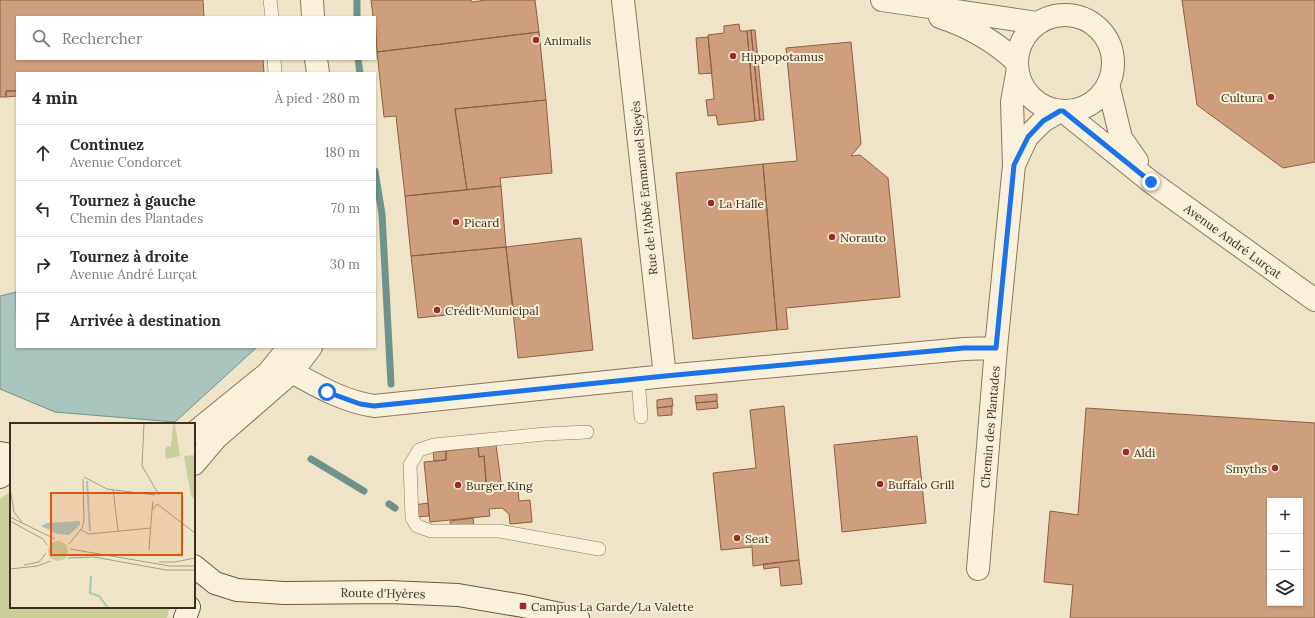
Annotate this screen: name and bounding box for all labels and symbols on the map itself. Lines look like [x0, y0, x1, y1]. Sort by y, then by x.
place label: Animalis [543, 33, 592, 48]
marker: Animalis [531, 35, 541, 45]
place label: Hippopotamus [741, 49, 824, 64]
marker: Hippopotamus [728, 51, 738, 61]
place label: Cultura [1221, 90, 1263, 105]
marker: Cultura [1266, 92, 1276, 102]
street label: Rue de l'Abbé Emmanuel Sieyès [627, 100, 661, 276]
route end [1142, 173, 1160, 191]
place label: La Halle [719, 196, 765, 211]
marker: La Halle [706, 198, 716, 208]
street label: Avenue André Lurçat [1180, 200, 1285, 282]
place label: Picard [464, 215, 499, 230]
marker: Picard [451, 217, 461, 227]
place label: Norauto [840, 230, 886, 245]
marker: Norauto [827, 232, 837, 242]
place label: Crédit Municipal [445, 303, 539, 318]
marker: Crédit Municipal [432, 305, 442, 315]
street label: Chemin des Plantades [977, 365, 1003, 489]
route start [318, 383, 336, 401]
inset map [10, 423, 195, 608]
place label: Aldi [1133, 445, 1155, 460]
marker: Aldi [1121, 447, 1131, 457]
place label: Smyths [1226, 461, 1267, 476]
marker: Smyths [1270, 463, 1280, 473]
place label: Buffalo Grill [888, 477, 955, 492]
place label: Burger King [466, 478, 533, 493]
marker: Buffalo Grill [875, 479, 885, 489]
marker: Burger King [453, 480, 463, 490]
place label: Seat [745, 531, 769, 546]
marker: Seat [732, 533, 742, 543]
street label: Route d'Hyères [341, 585, 426, 601]
place label: Campus La Garde/La Valette [531, 599, 694, 615]
marker: Campus La Garde/La Valette [518, 601, 528, 611]

